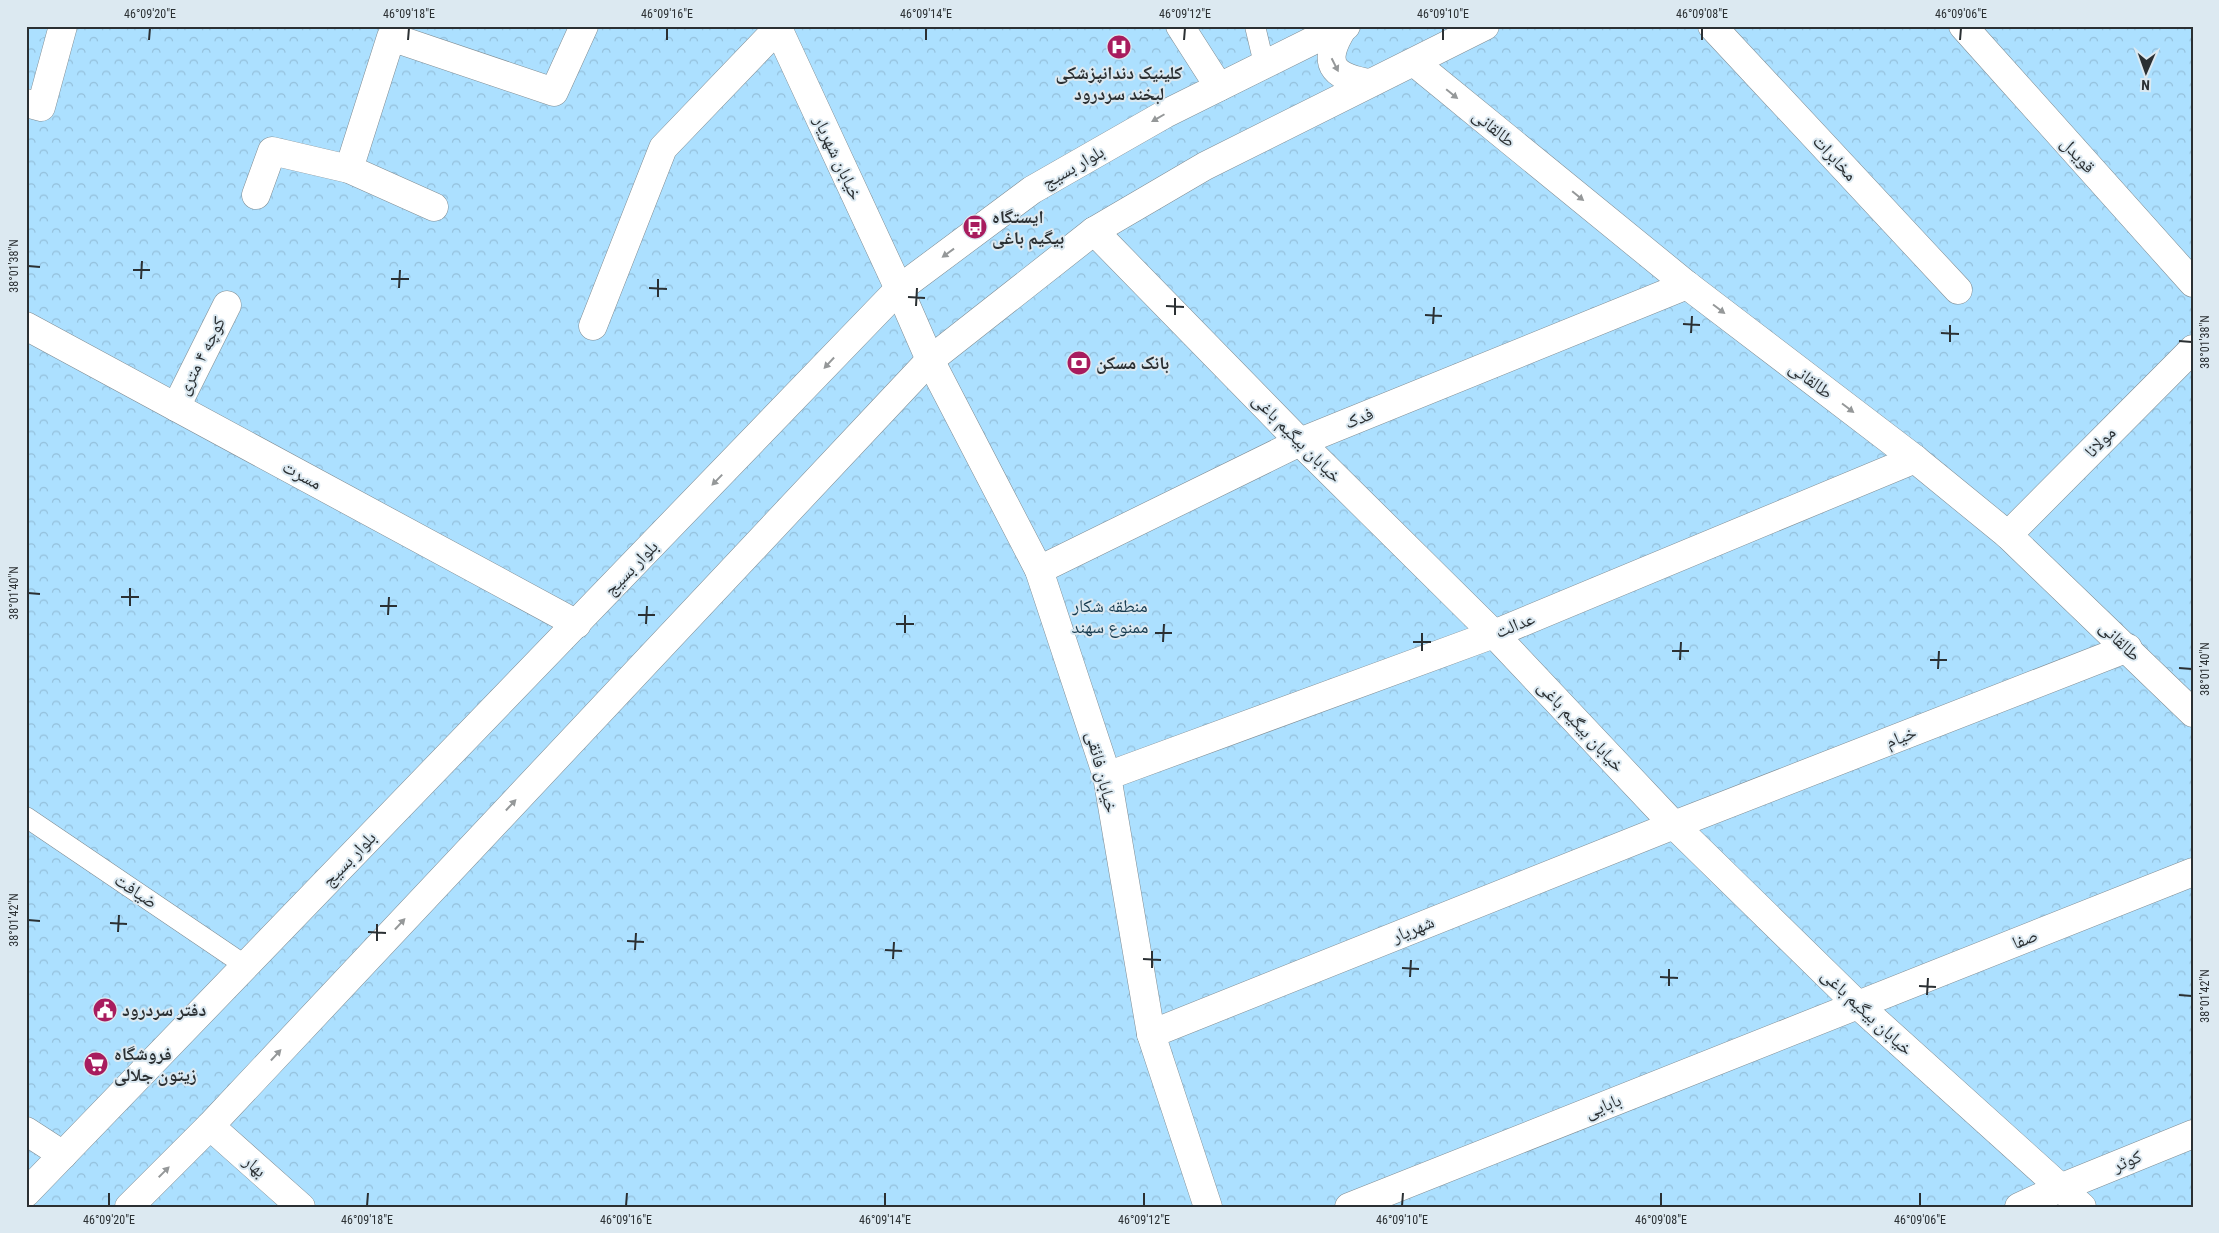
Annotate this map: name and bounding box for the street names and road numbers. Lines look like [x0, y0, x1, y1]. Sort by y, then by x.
street label: طالقانی [1468, 104, 1520, 152]
street label: خیابان شهریار [809, 112, 867, 204]
street label: مخابرات [1808, 130, 1862, 185]
street label: قویدل [2056, 132, 2100, 178]
street label: بلوار بسیج [1038, 140, 1109, 195]
street label: کوچه ۴ متری [172, 313, 230, 399]
street label: طالقانی [1785, 356, 1837, 404]
street label: خیابان بیگیم باغی [1247, 389, 1346, 488]
street label: فدک [1341, 402, 1376, 433]
street label: مولانا [2080, 422, 2120, 462]
street label: مسرت [279, 456, 325, 494]
street label: بلوار بسیج [599, 536, 663, 601]
street label: عدالت [1492, 607, 1537, 642]
street label: طالقانی [2095, 616, 2145, 666]
street label: خیابان بیگیم باغی [1532, 676, 1629, 777]
street label: خیام [1882, 721, 1920, 754]
street label: خیابان فائقی [1081, 729, 1123, 815]
street label: بلوار بسیج [317, 827, 381, 892]
street label: ضیافت [111, 869, 162, 913]
street label: شهریار [1388, 911, 1437, 947]
street label: صفا [2009, 924, 2041, 953]
street label: خیابان بیگیم باغی [1816, 964, 1917, 1061]
street label: بابایی [1581, 1089, 1625, 1123]
street label: کوثر [2108, 1145, 2145, 1176]
street label: بهار [239, 1149, 271, 1182]

